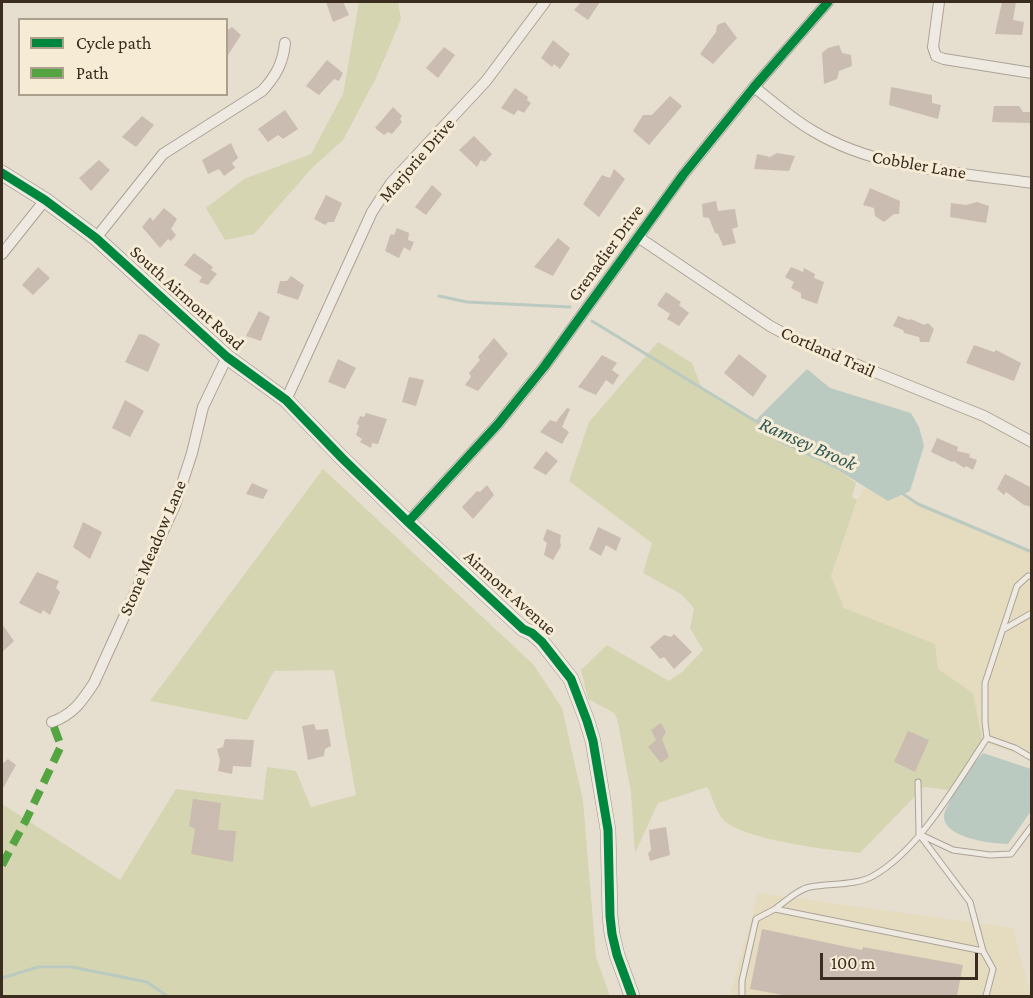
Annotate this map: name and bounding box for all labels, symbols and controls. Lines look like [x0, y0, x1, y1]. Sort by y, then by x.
legend [18, 18, 228, 96]
text: Cycle path [76, 33, 151, 53]
text: Path [76, 63, 109, 83]
street label: Marjorie Drive [375, 113, 459, 207]
street label: Cobbler Lane [870, 146, 968, 184]
street label: Grenadier Drive [564, 200, 648, 306]
street label: South Airmont Road [125, 241, 249, 355]
street label: Cortland Trail [777, 322, 879, 382]
water label: Ramsey Brook [756, 412, 860, 476]
street label: Stone Meadow Lane [115, 477, 191, 619]
street label: Airmont Avenue [459, 546, 561, 640]
scale bar [823, 941, 980, 979]
text: 100 m [831, 953, 875, 973]

